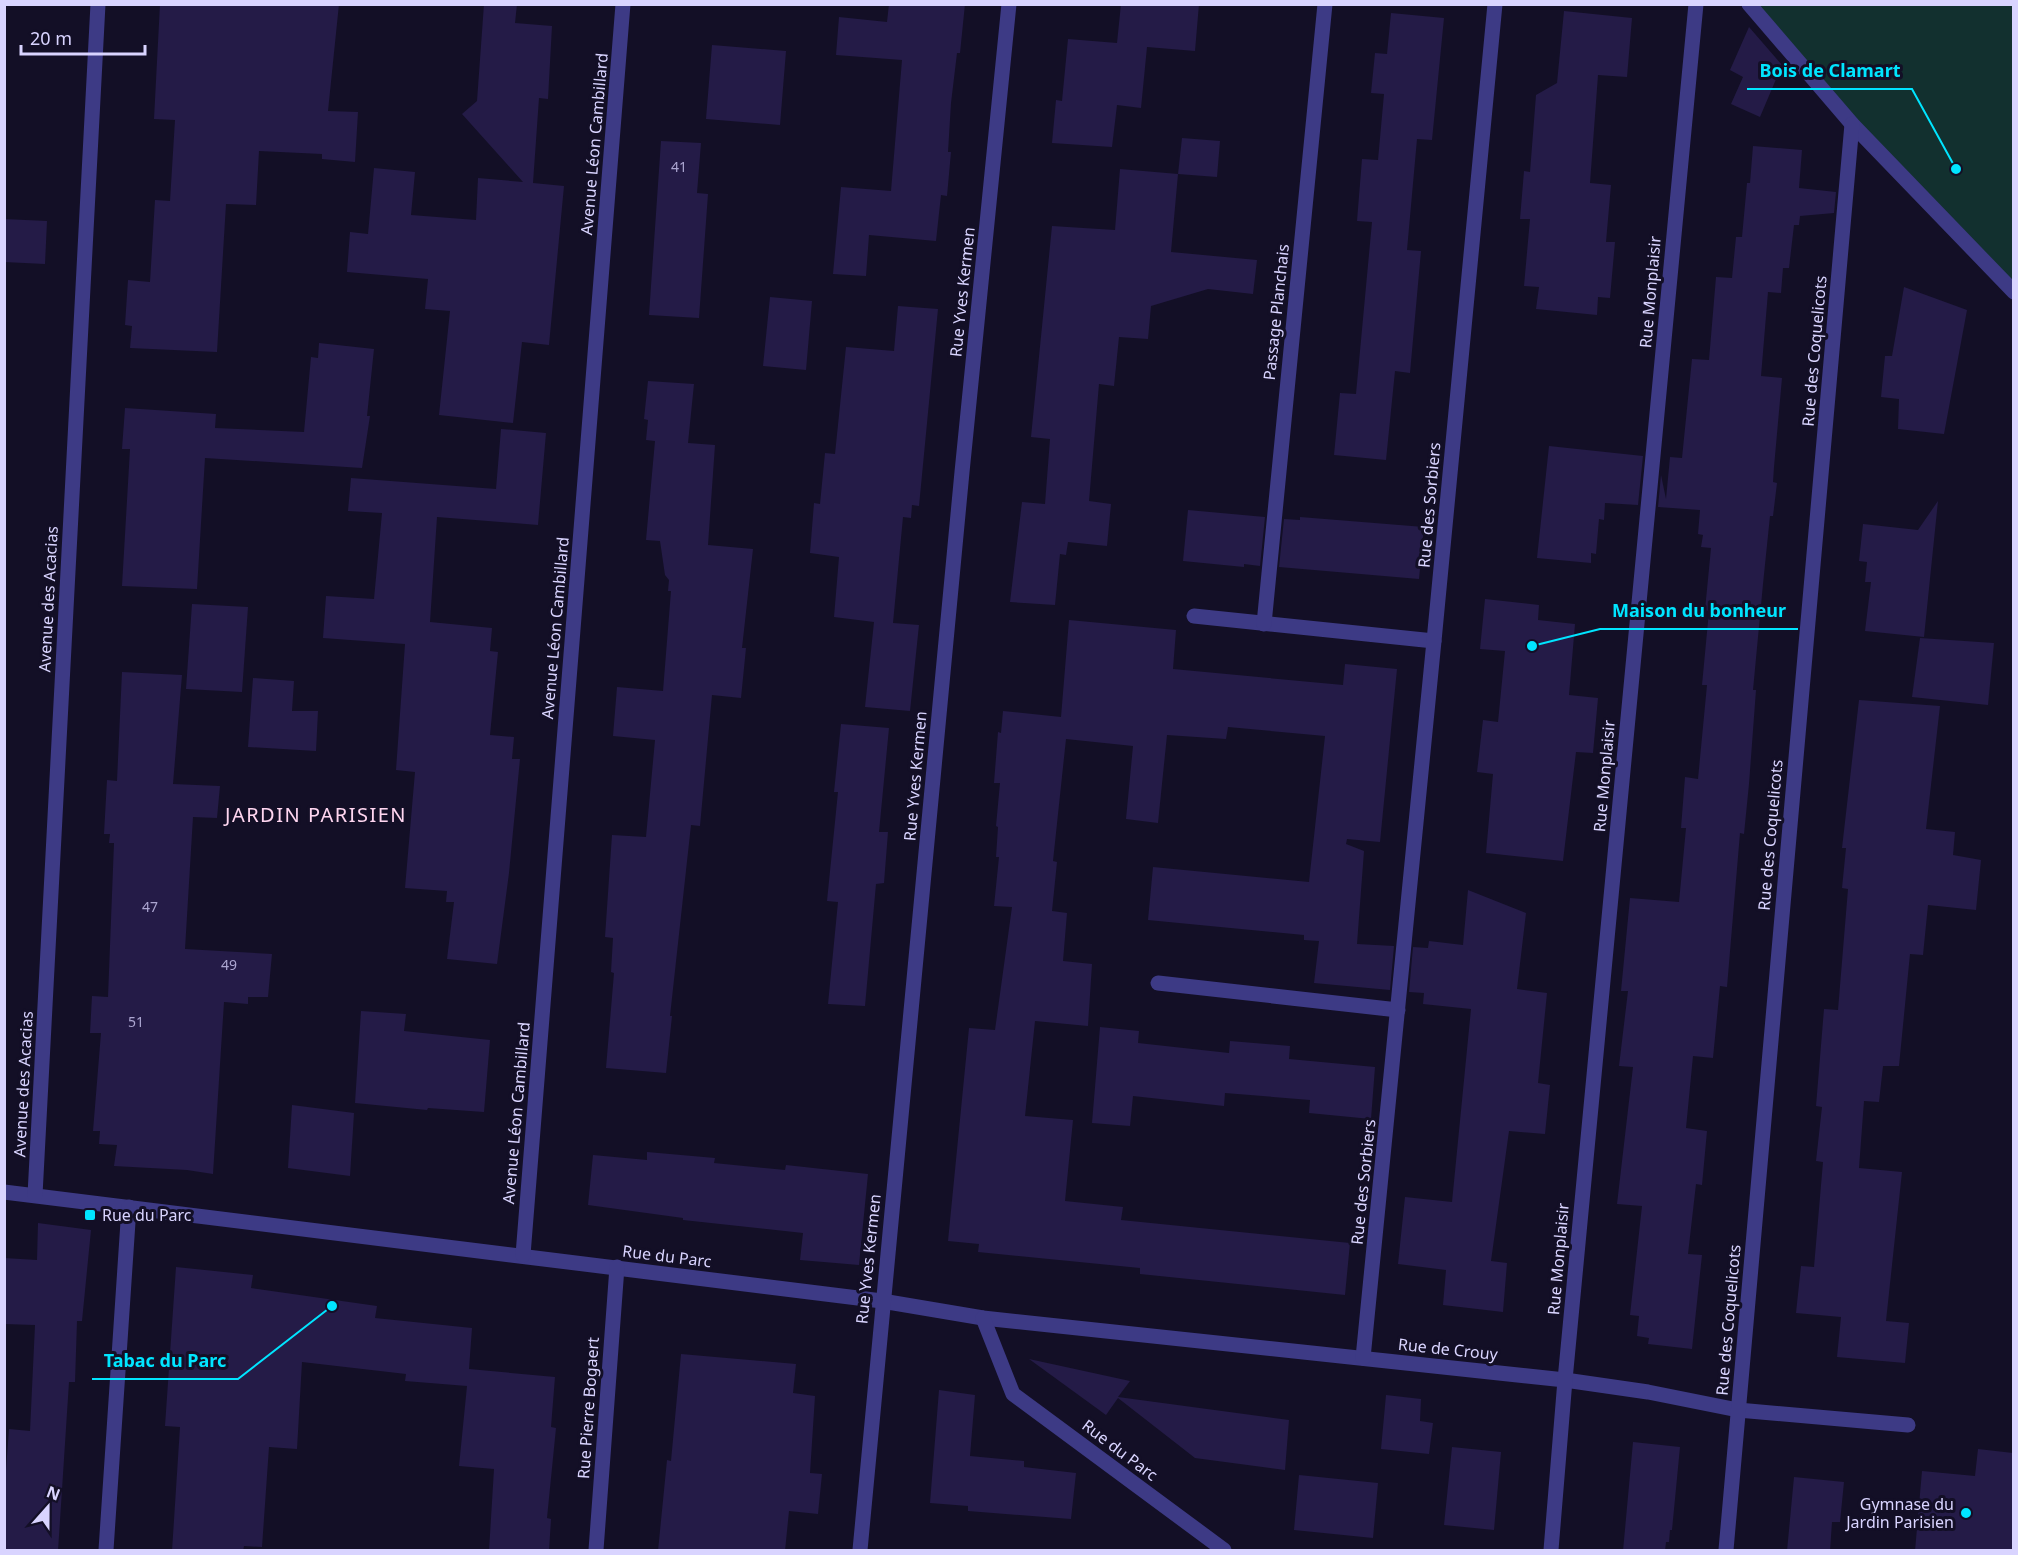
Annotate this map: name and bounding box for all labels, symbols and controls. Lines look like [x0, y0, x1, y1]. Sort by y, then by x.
scale bar [21, 18, 146, 56]
text: 20 m [30, 26, 72, 50]
street label: Avenue Léon Cambillard [575, 52, 613, 236]
callout: Bois de Clamart [1747, 53, 1912, 89]
text: Bois de Clamart [1759, 58, 1901, 82]
house number: 41 [671, 157, 687, 176]
street label: Rue Yves Kermen [944, 226, 980, 358]
street label: Rue Monplaisir [1634, 235, 1666, 349]
street label: Passage Planchais [1258, 243, 1294, 381]
street label: Rue des Coquelicots [1796, 275, 1832, 427]
street label: Rue des Sorbiers [1413, 441, 1445, 569]
street label: Avenue des Acacias [33, 525, 63, 673]
street label: Avenue Léon Cambillard [536, 536, 574, 720]
callout: Maison du bonheur [1600, 593, 1798, 629]
text: Maison du bonheur [1612, 598, 1786, 622]
street label: Rue Yves Kermen [898, 710, 932, 842]
street label: Rue Monplaisir [1588, 719, 1620, 833]
street label: Rue des Coquelicots [1752, 759, 1788, 911]
district label: JARDIN PARISIEN [223, 801, 407, 828]
house number: 47 [142, 897, 158, 916]
house number: 49 [221, 955, 237, 974]
street label: Avenue des Acacias [8, 1010, 38, 1158]
house number: 51 [128, 1012, 144, 1031]
street label: Avenue Léon Cambillard [497, 1021, 535, 1205]
street label: Rue des Sorbiers [1345, 1118, 1381, 1246]
street label: Rue Yves Kermen [850, 1193, 886, 1325]
street label: Rue Monplaisir [1542, 1202, 1574, 1316]
place label: Rue du Parc [102, 1204, 192, 1226]
marker: Rue du Parc [83, 1208, 97, 1222]
street label: Rue du Parc [621, 1240, 713, 1272]
street label: Rue des Coquelicots [1710, 1244, 1746, 1396]
street label: Rue de Crouy [1397, 1333, 1500, 1365]
street label: Rue Pierre Bogaert [572, 1336, 604, 1480]
callout: Tabac du Parc [92, 1343, 238, 1379]
text: Tabac du Parc [104, 1348, 226, 1372]
street label: Rue du Parc [1078, 1414, 1163, 1486]
north arrow [18, 1477, 78, 1537]
text: N [43, 1480, 63, 1506]
place label: Gymnase du Jardin Parisien [1844, 1493, 1954, 1533]
marker: Gymnase du Jardin Parisien [1959, 1506, 1973, 1520]

